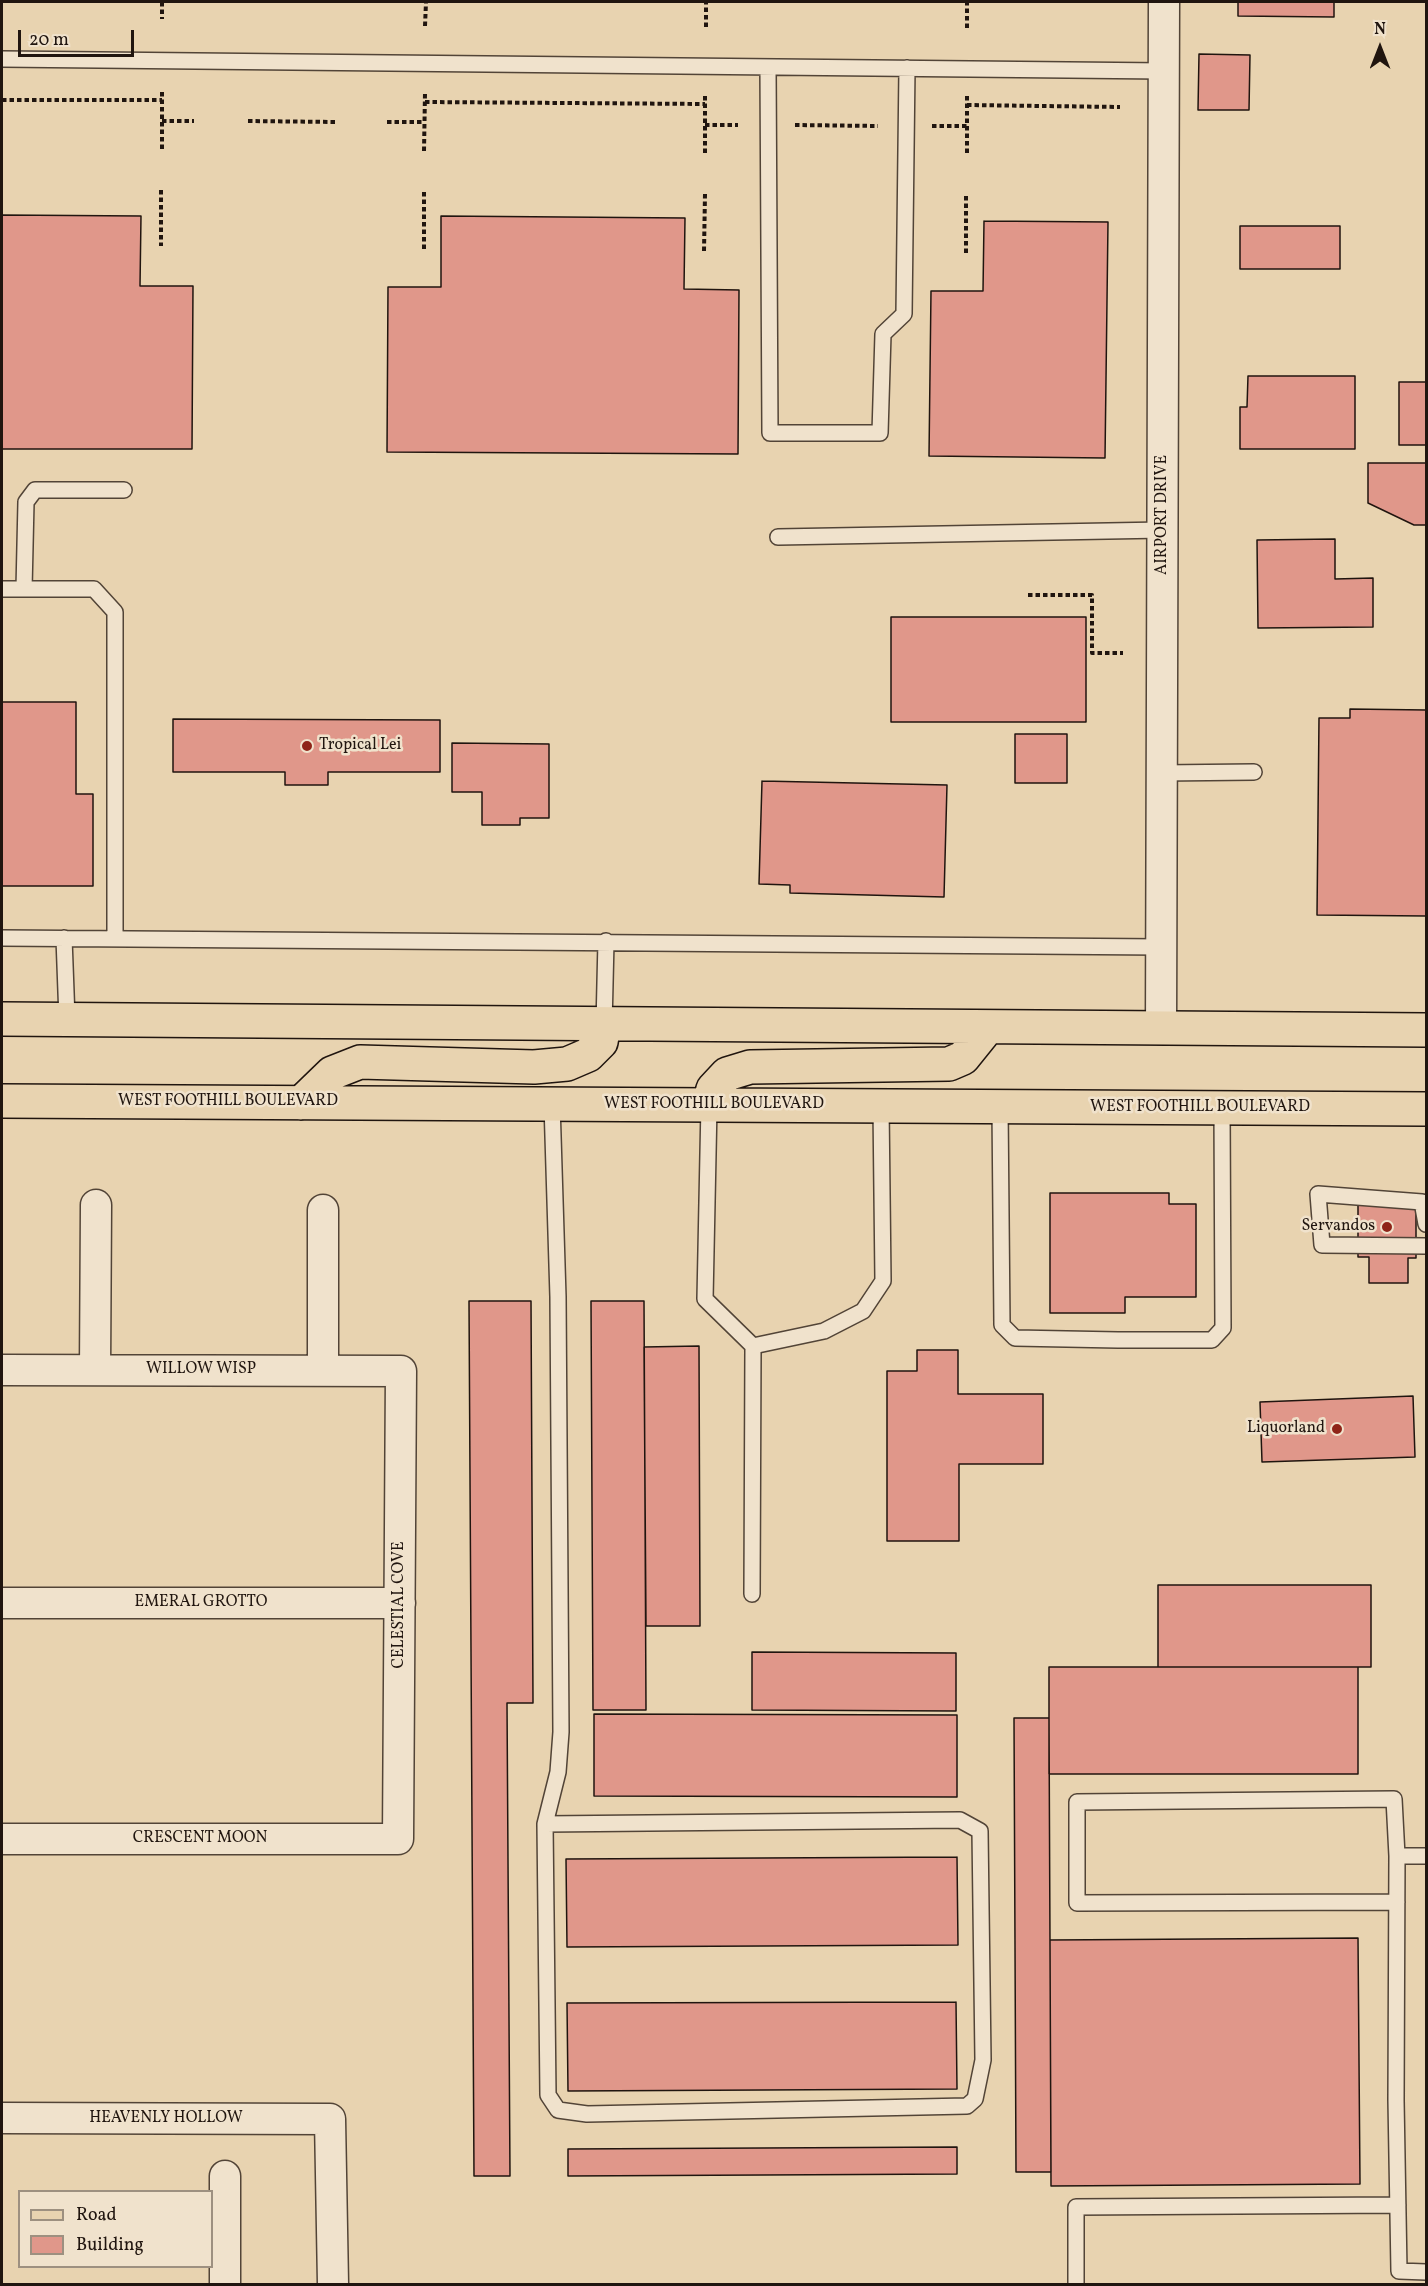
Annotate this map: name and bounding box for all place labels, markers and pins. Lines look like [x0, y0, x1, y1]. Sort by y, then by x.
place label: Tropical Lei [319, 736, 401, 756]
marker: Tropical Lei [300, 739, 314, 753]
place label: Servandos [1302, 1217, 1375, 1237]
marker: Servandos [1380, 1220, 1394, 1234]
place label: Liquorland [1247, 1419, 1325, 1439]
marker: Liquorland [1330, 1422, 1344, 1436]

